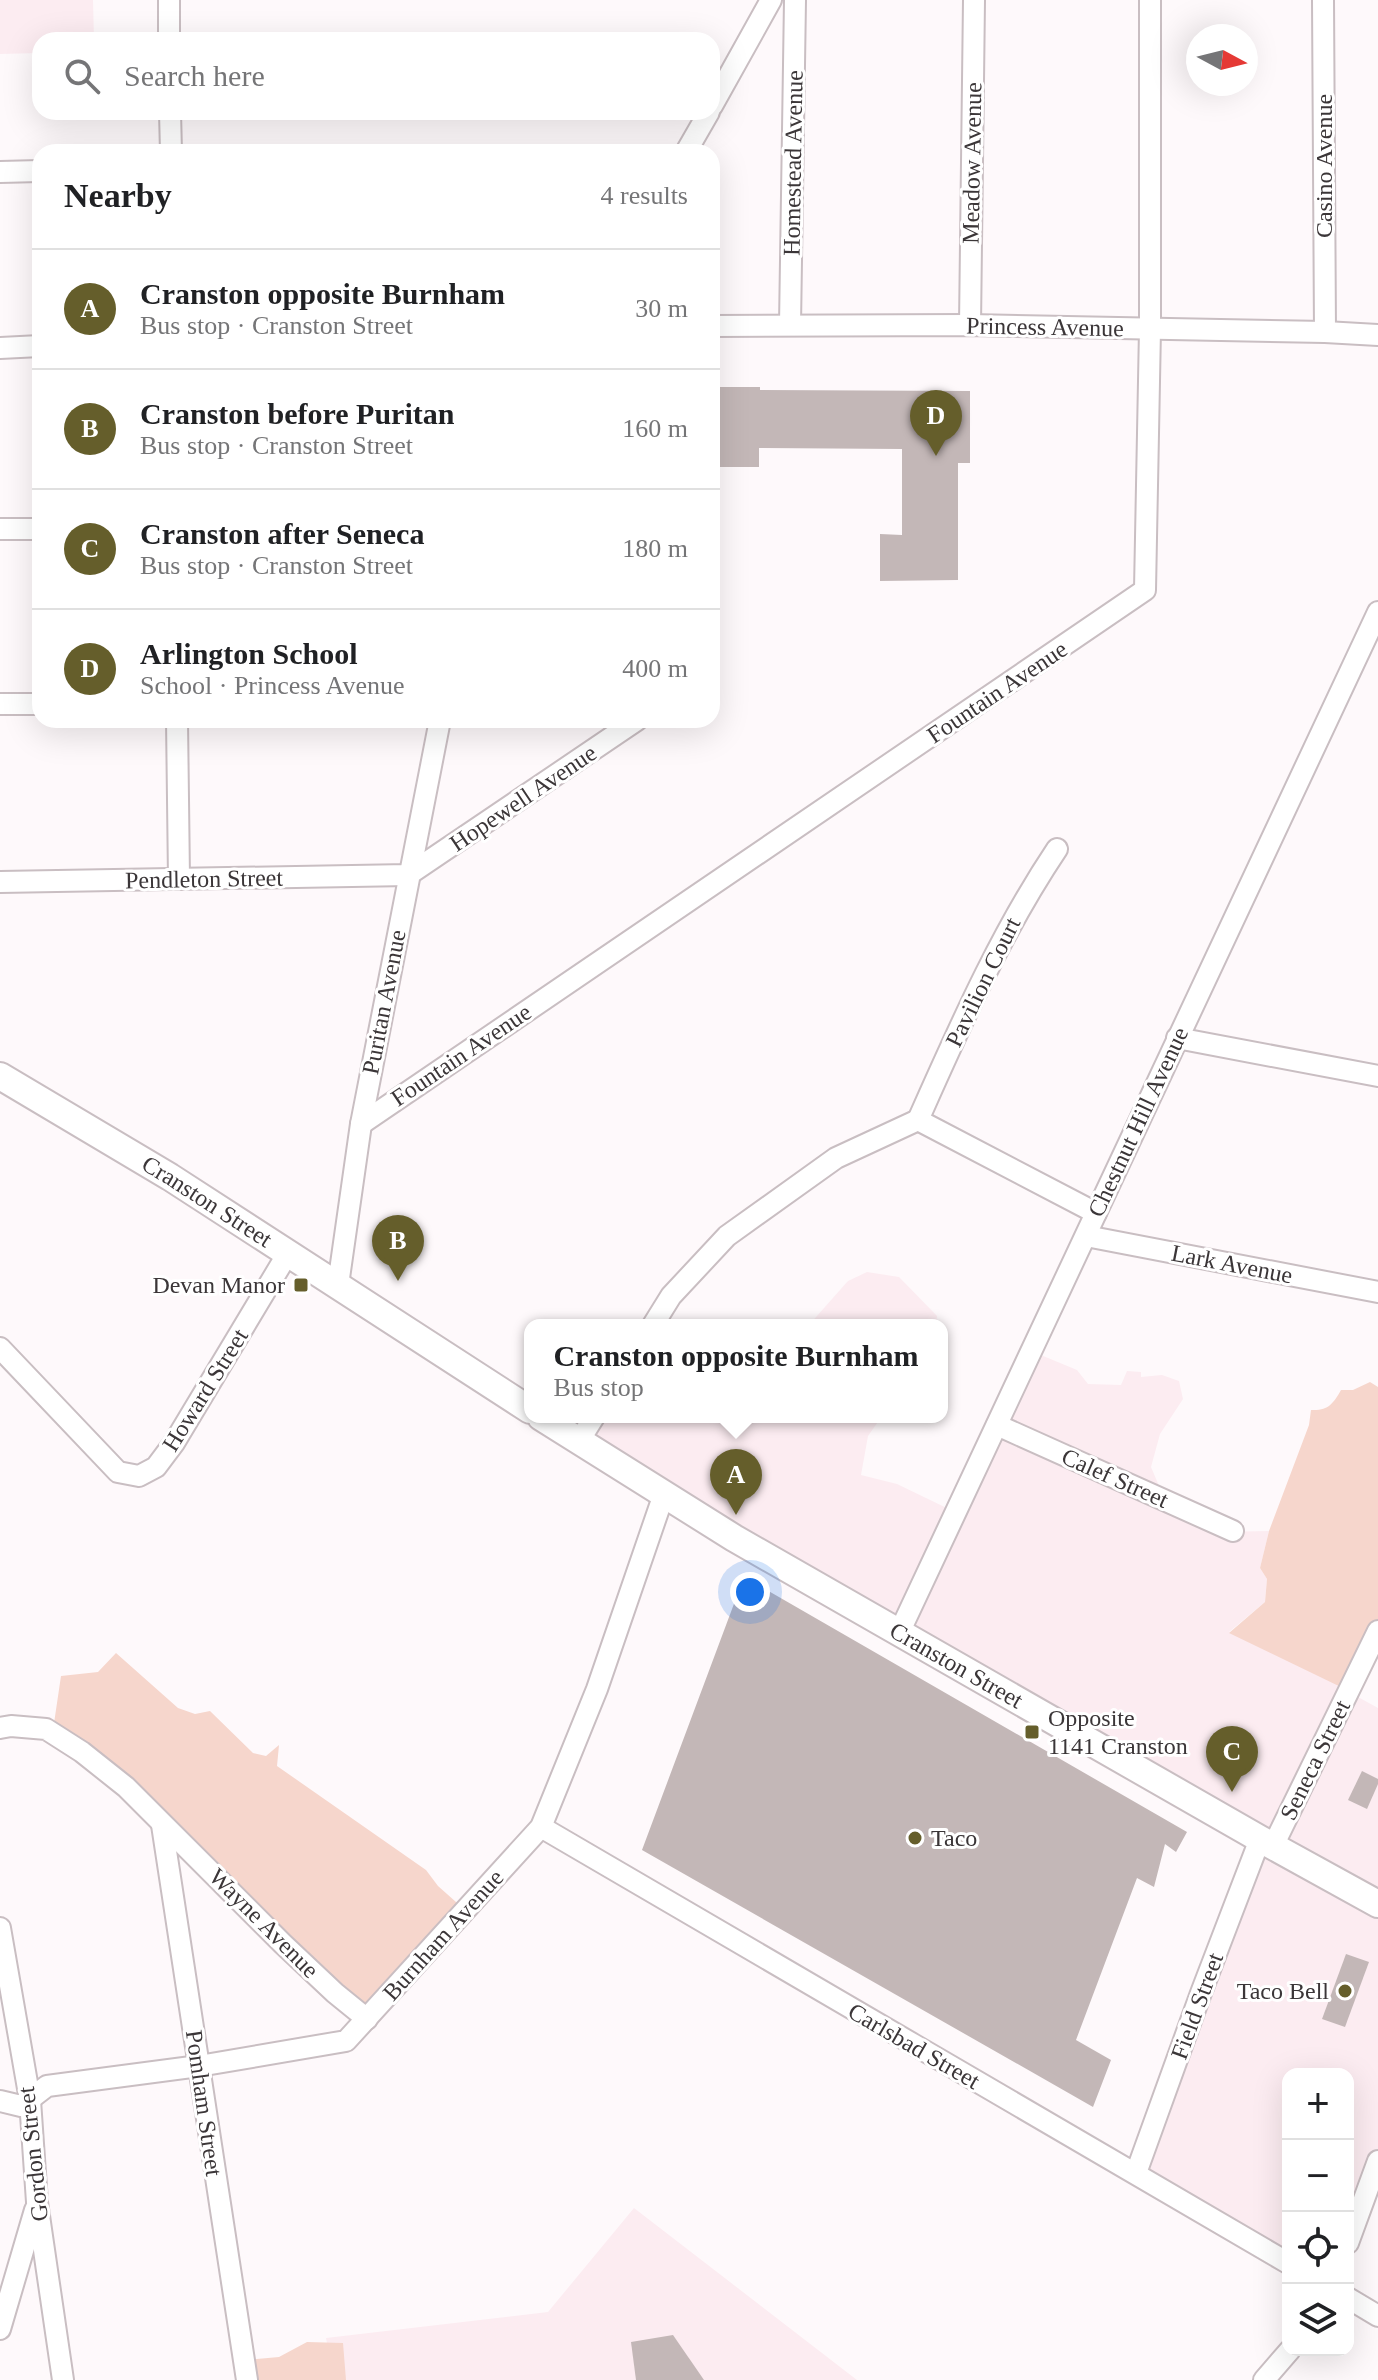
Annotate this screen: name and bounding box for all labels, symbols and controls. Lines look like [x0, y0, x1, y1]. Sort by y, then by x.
north arrow [1186, 24, 1258, 96]
search box [32, 32, 720, 120]
icon: search [60, 54, 104, 98]
text: Search here [124, 59, 265, 92]
street label: Homestead Avenue [778, 70, 808, 256]
street label: Meadow Avenue [958, 82, 986, 244]
street label: Casino Avenue [1311, 94, 1337, 238]
text: Nearby [64, 177, 172, 214]
text: 4 results [601, 181, 688, 210]
text: Cranston opposite Burnham [140, 277, 505, 310]
text: A [81, 294, 99, 323]
text: 30 m [635, 294, 688, 323]
text: Bus stop · Cranston Street [140, 311, 413, 340]
street label: Princess Avenue [966, 313, 1124, 341]
pin: D [910, 390, 962, 456]
text: Cranston before Puritan [140, 397, 454, 430]
text: B [81, 414, 99, 443]
text: 160 m [622, 414, 688, 443]
text: Bus stop · Cranston Street [140, 431, 413, 460]
text: Cranston after Seneca [140, 517, 424, 550]
text: C [81, 534, 99, 563]
text: 180 m [622, 534, 688, 563]
text: Bus stop · Cranston Street [140, 551, 413, 580]
street label: Fountain Avenue [922, 636, 1072, 748]
text: Arlington School [140, 637, 358, 670]
text: D [81, 654, 99, 683]
text: 400 m [622, 654, 688, 683]
text: School · Princess Avenue [140, 671, 405, 700]
street label: Hopewell Avenue [445, 739, 601, 857]
street label: Pendleton Street [125, 865, 284, 893]
street label: Pavilion Court [940, 913, 1026, 1051]
street label: Puritan Avenue [357, 927, 411, 1077]
street label: Fountain Avenue [386, 999, 536, 1111]
street label: Chestnut Hill Avenue [1083, 1023, 1193, 1221]
street label: Cranston Street [137, 1150, 277, 1253]
pin: B [372, 1215, 424, 1281]
street label: Lark Avenue [1169, 1240, 1295, 1288]
place label: Devan Manor [152, 1272, 285, 1298]
marker: Devan Manor [292, 1276, 310, 1294]
popup [524, 1319, 948, 1423]
street label: Howard Street [157, 1324, 253, 1456]
text: Cranston opposite Burnham [553, 1339, 919, 1372]
text: Bus stop [553, 1373, 644, 1402]
street label: Calef Street [1058, 1443, 1173, 1513]
pin: A [710, 1449, 762, 1515]
your location [730, 1572, 770, 1612]
street label: Cranston Street [885, 1617, 1028, 1714]
street label: Seneca Street [1275, 1696, 1355, 1824]
place label: Opposite 1141 Cranston [1048, 1705, 1188, 1759]
marker: Opposite 1141 Cranston [1023, 1723, 1041, 1741]
pin: C [1206, 1726, 1258, 1792]
place label: Taco [931, 1825, 977, 1851]
marker: Taco [906, 1829, 924, 1847]
street label: Wayne Avenue [204, 1863, 324, 1983]
street label: Burnham Avenue [378, 1864, 508, 2006]
street label: Field Street [1166, 1949, 1228, 2063]
place label: Taco Bell [1237, 1978, 1329, 2004]
marker: Taco Bell [1336, 1982, 1354, 2000]
street label: Carlsbad Street [844, 1998, 985, 2094]
street label: Pomham Street [181, 2028, 227, 2178]
map controls [1282, 2068, 1354, 2356]
button: + [1282, 2068, 1354, 2140]
street label: Gordon Street [13, 2085, 53, 2223]
button: − [1282, 2140, 1354, 2212]
button: locate [1282, 2212, 1354, 2284]
button: layers [1282, 2284, 1354, 2356]

